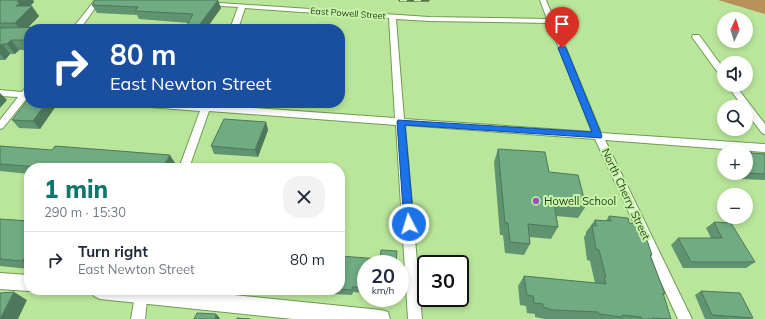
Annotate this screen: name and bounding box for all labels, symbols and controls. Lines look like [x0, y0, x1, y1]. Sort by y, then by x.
street label: East Powell Street [310, 5, 386, 21]
pin [545, 7.0, 579, 48]
north arrow [717, 12, 753, 48]
map controls [717, 12, 753, 224]
icon: arrive [551, 13, 573, 35]
text: 80 m [110, 37, 176, 72]
icon: right [44, 40, 96, 92]
button: sound [717, 56, 753, 92]
text: East Newton Street [110, 72, 272, 95]
button: search [717, 100, 753, 136]
button: + [717, 144, 753, 180]
street label: North Cherry Street [599, 146, 653, 242]
text: 1 min [44, 174, 108, 204]
button: close [283, 176, 325, 218]
button: − [717, 188, 753, 224]
place label: Howell School [544, 194, 616, 208]
marker: Howell School [531, 196, 541, 206]
position arrow [388, 203, 430, 245]
text: 290 m · 15:30 [44, 204, 126, 220]
text: Turn right [78, 242, 148, 261]
icon: right [44, 249, 66, 271]
text: 80 m [290, 250, 325, 269]
speed limit sign: 30 [417, 255, 469, 307]
text: East Newton Street [78, 261, 195, 277]
text: 20 [371, 263, 395, 288]
text: km/h [372, 284, 394, 297]

